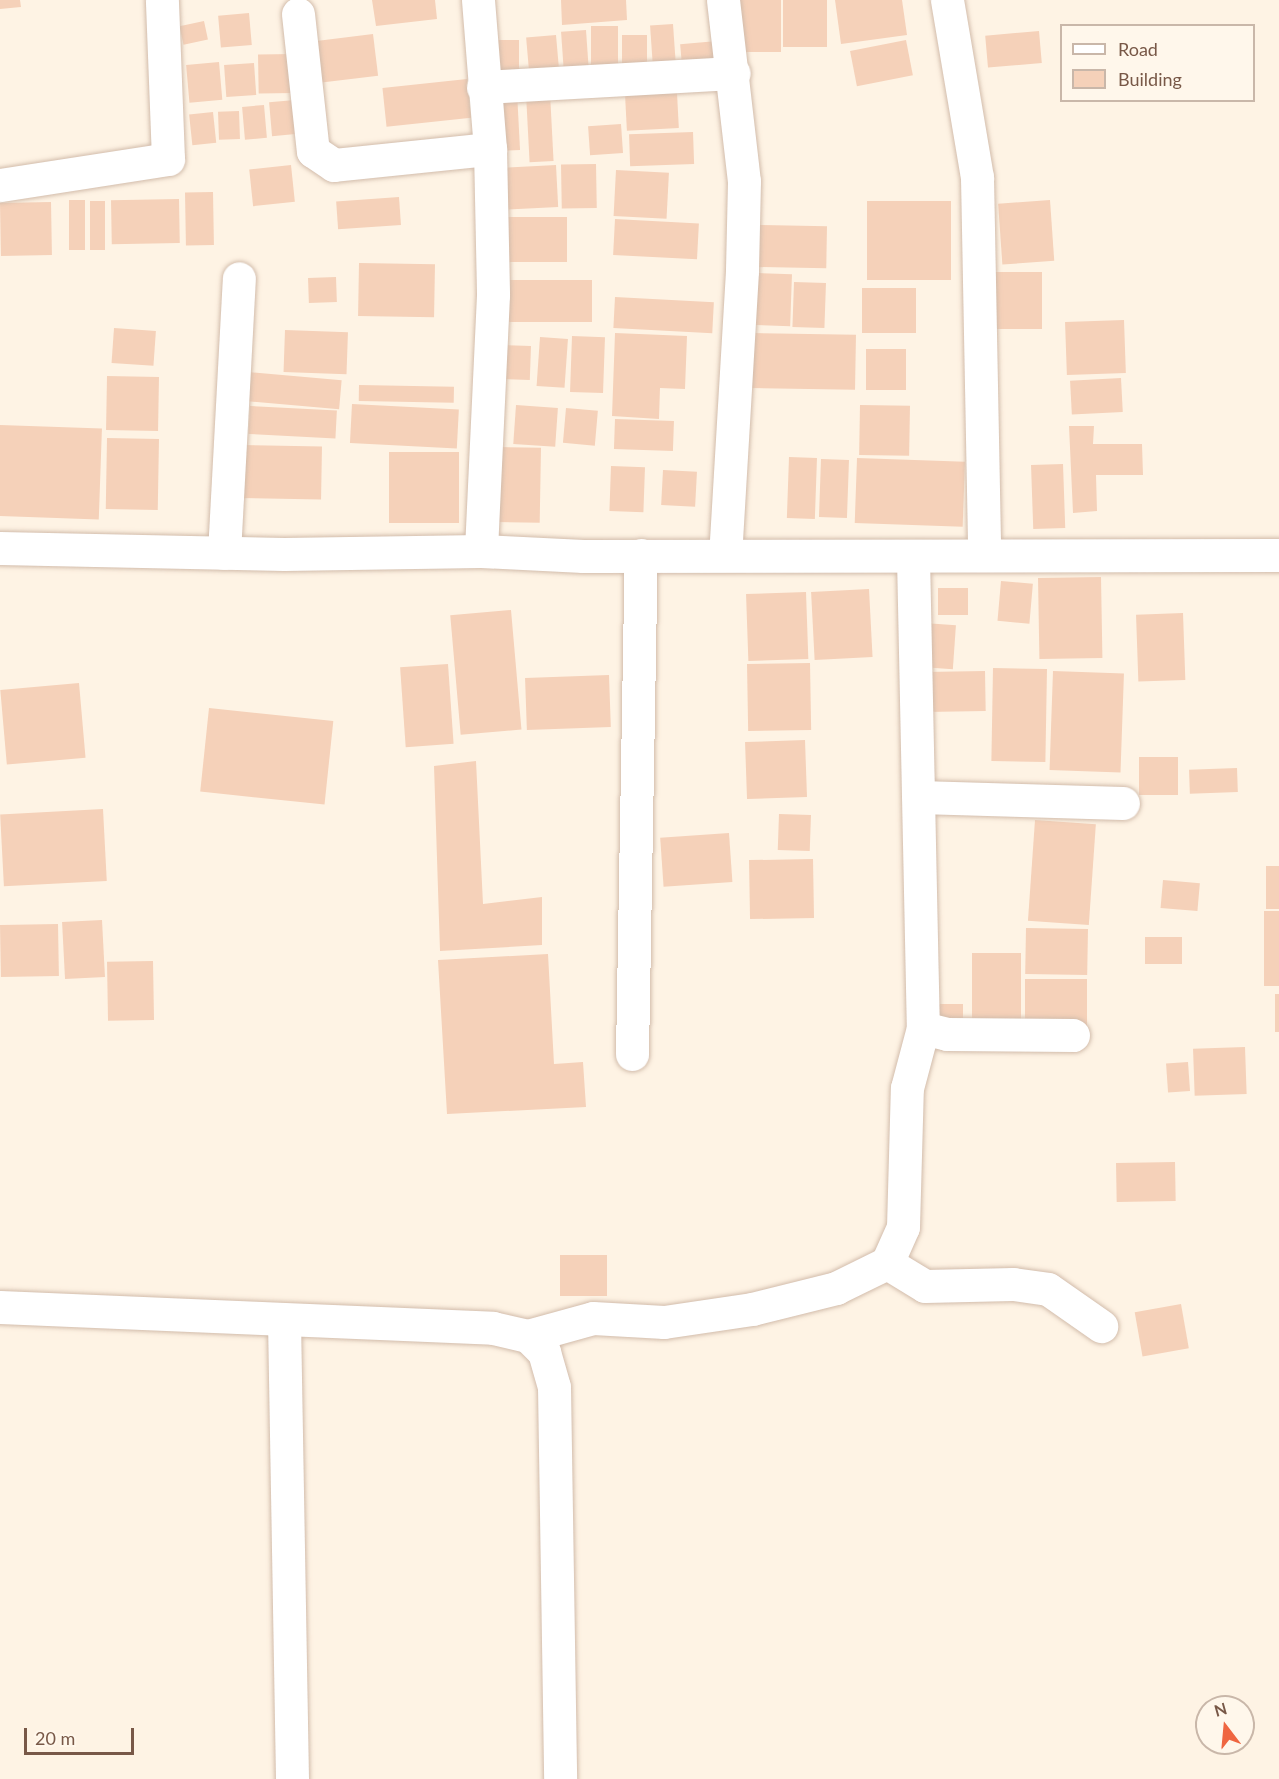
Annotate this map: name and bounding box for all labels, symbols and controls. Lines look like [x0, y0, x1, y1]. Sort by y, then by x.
legend [1060, 24, 1255, 102]
text: Road [1118, 38, 1158, 60]
text: Building [1118, 68, 1182, 90]
north arrow [1195, 1695, 1255, 1755]
text: N [1212, 1698, 1229, 1720]
scale bar [27, 1716, 136, 1754]
text: 20 m [35, 1727, 75, 1749]

